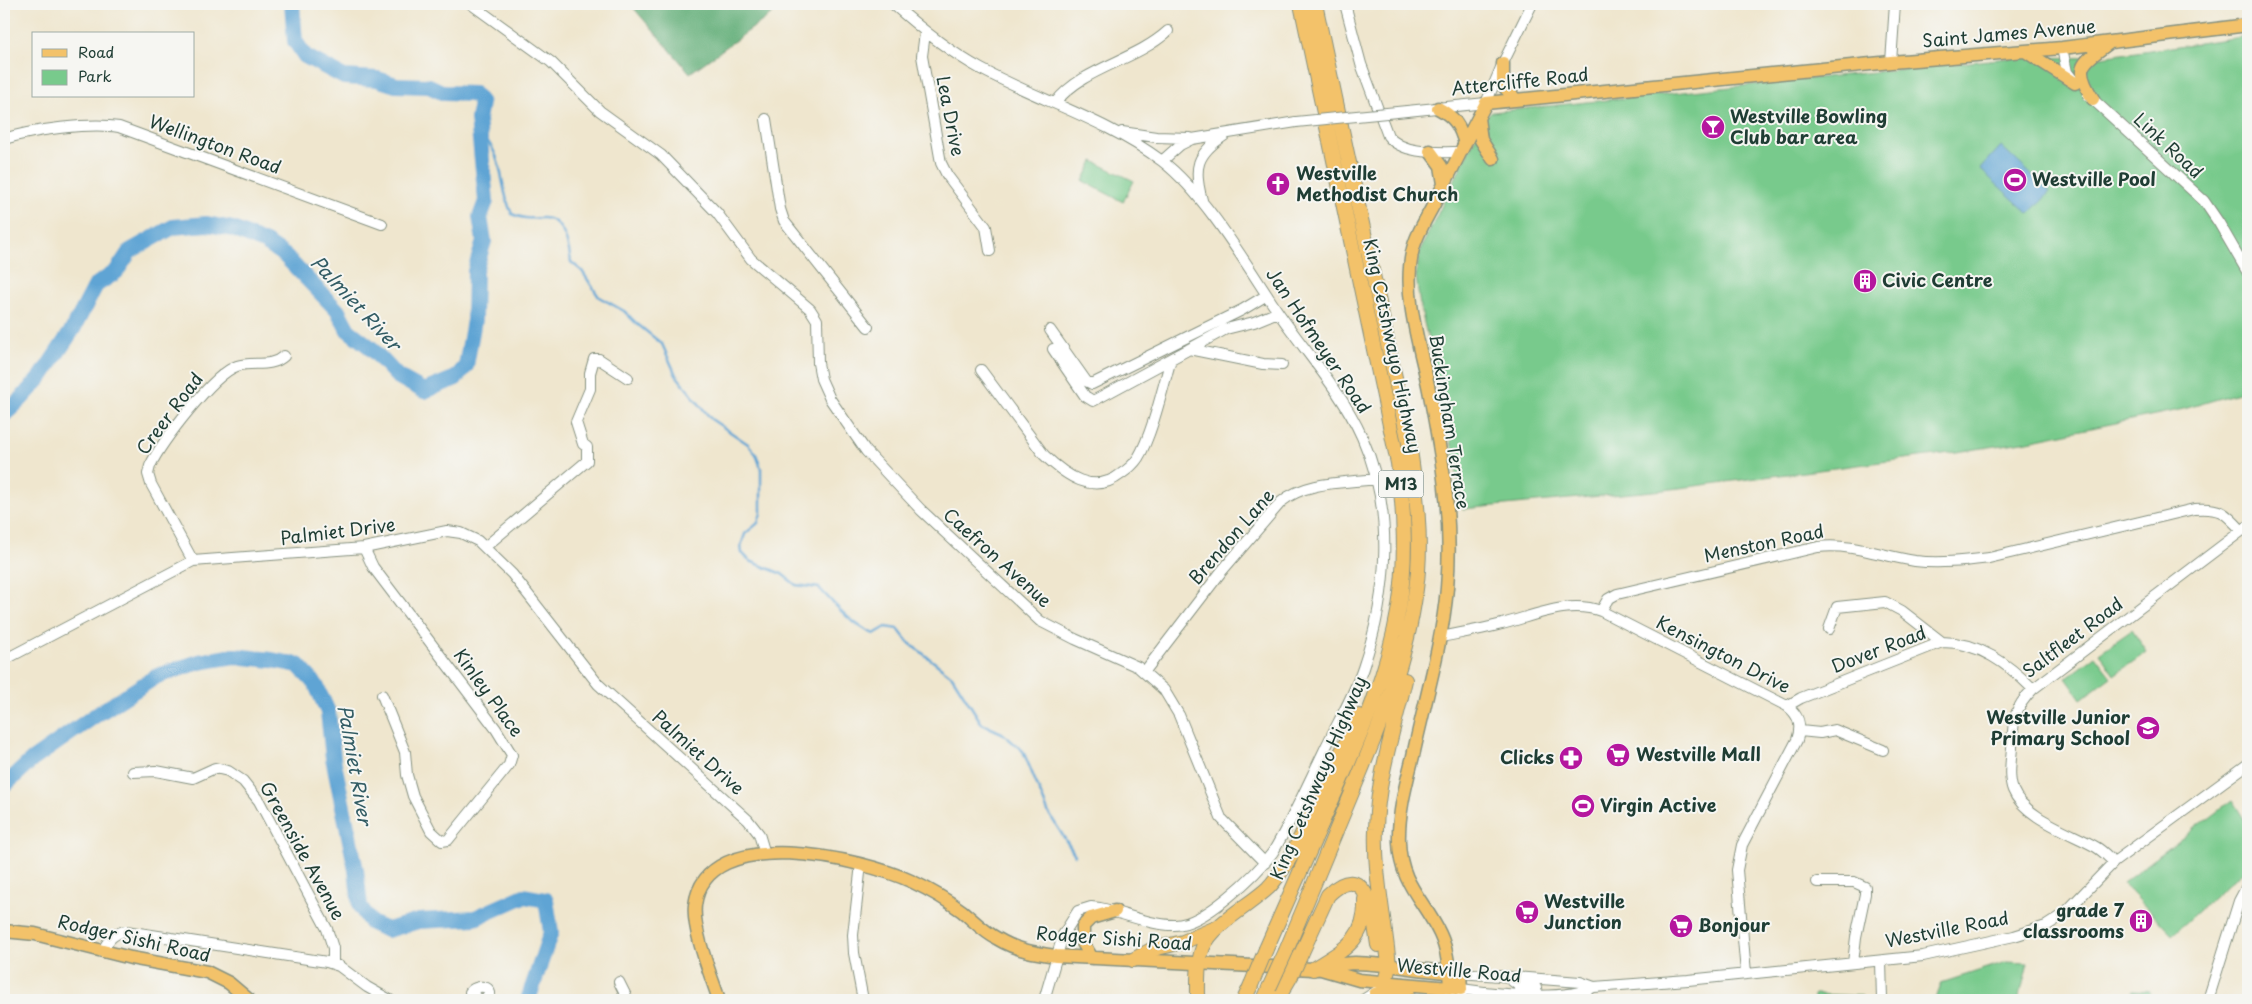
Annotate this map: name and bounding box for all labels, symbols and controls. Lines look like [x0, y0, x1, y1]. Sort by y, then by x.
street label: Saint James Avenue [1921, 11, 2097, 54]
legend [32, 32, 195, 98]
text: Road [78, 40, 114, 63]
street label: Attercliffe Road [1450, 60, 1590, 101]
text: Park [78, 64, 112, 87]
street label: Lea Drive [930, 73, 972, 158]
place label: Westville Bowling Club bar area [1730, 102, 1887, 150]
street label: Link Road [2128, 106, 2210, 184]
street label: Wellington Road [146, 107, 285, 180]
bar icon: Westville Bowling Club bar area [1700, 114, 1726, 140]
place label: Westville Methodist Church [1296, 159, 1458, 207]
place label: Westville Pool [2032, 165, 2156, 192]
sports icon: Westville Pool [2002, 167, 2028, 193]
church icon: Westville Methodist Church [1265, 171, 1291, 197]
street label: King Cetshwayo Highway [1357, 236, 1429, 456]
water label: Palmiet River [305, 249, 410, 358]
street label: Jan Hofmeyer Road [1260, 262, 1378, 419]
place label: Civic Centre [1882, 266, 1993, 293]
building icon: Civic Centre [1852, 268, 1878, 294]
street label: Buckingham Terrace [1423, 332, 1478, 511]
street label: Creer Road [129, 366, 209, 460]
road number: M13 [1378, 470, 1424, 498]
street label: Brendon Lane [1182, 482, 1280, 590]
street label: Caefron Avenue [938, 501, 1058, 613]
street label: Palmiet Drive [279, 510, 397, 551]
street label: Menston Road [1701, 517, 1826, 568]
street label: Saltfleet Road [2016, 590, 2128, 684]
street label: Kensington Drive [1652, 608, 1796, 699]
street label: Dover Road [1827, 618, 1930, 679]
street label: Kinley Place [448, 642, 531, 742]
street label: King Cetshwayo Highway [1262, 671, 1373, 883]
water label: Palmiet River [332, 703, 381, 829]
street label: Palmiet Drive [647, 703, 751, 801]
place label: Westville Junior Primary School [1986, 703, 2131, 751]
school or university icon: Westville Junior Primary School [2135, 715, 2161, 741]
place label: Westville Mall [1636, 740, 1761, 767]
supermarket icon: Westville Mall [1605, 742, 1631, 768]
place label: Clicks [1500, 743, 1554, 770]
pharmacy icon: Clicks [1558, 745, 1584, 771]
street label: Greenside Avenue [254, 776, 353, 925]
place label: Virgin Active [1600, 791, 1717, 818]
sports icon: Virgin Active [1570, 793, 1596, 819]
place label: Westville Junction [1544, 887, 1625, 935]
place label: grade 7 classrooms [2023, 896, 2125, 944]
supermarket icon: Westville Junction [1514, 899, 1540, 925]
street label: Westville Road [1883, 903, 2011, 954]
street label: Rodger Sishi Road [55, 907, 214, 968]
building icon: grade 7 classrooms [2128, 908, 2154, 934]
place label: Bonjour [1698, 911, 1771, 938]
supermarket icon: Bonjour [1668, 913, 1694, 939]
street label: Rodger Sishi Road [1035, 919, 1193, 956]
street label: Westville Road [1396, 951, 1523, 988]

